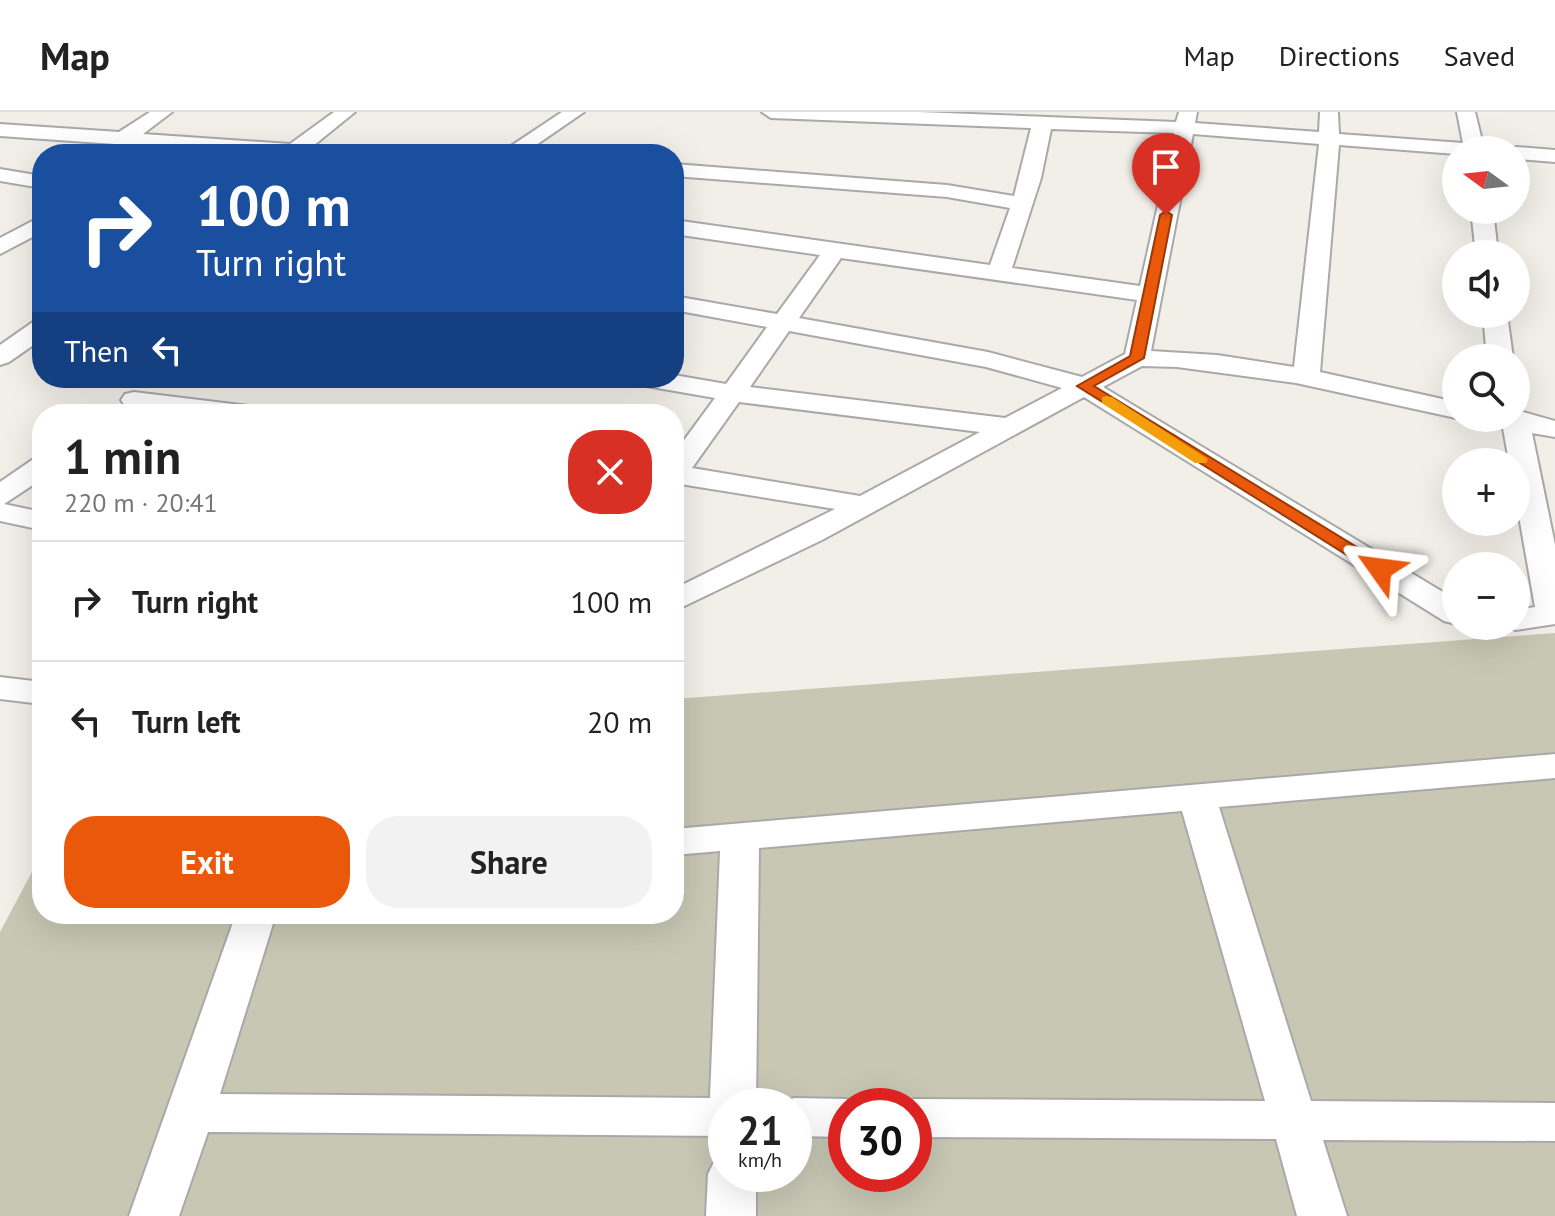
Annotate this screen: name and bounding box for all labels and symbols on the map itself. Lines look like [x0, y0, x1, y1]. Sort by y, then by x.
pin [1132, 133, 1200, 215]
north arrow [1442, 136, 1530, 224]
position arrow [1338, 527, 1422, 611]
speed limit sign: 30 [828, 1088, 932, 1192]

